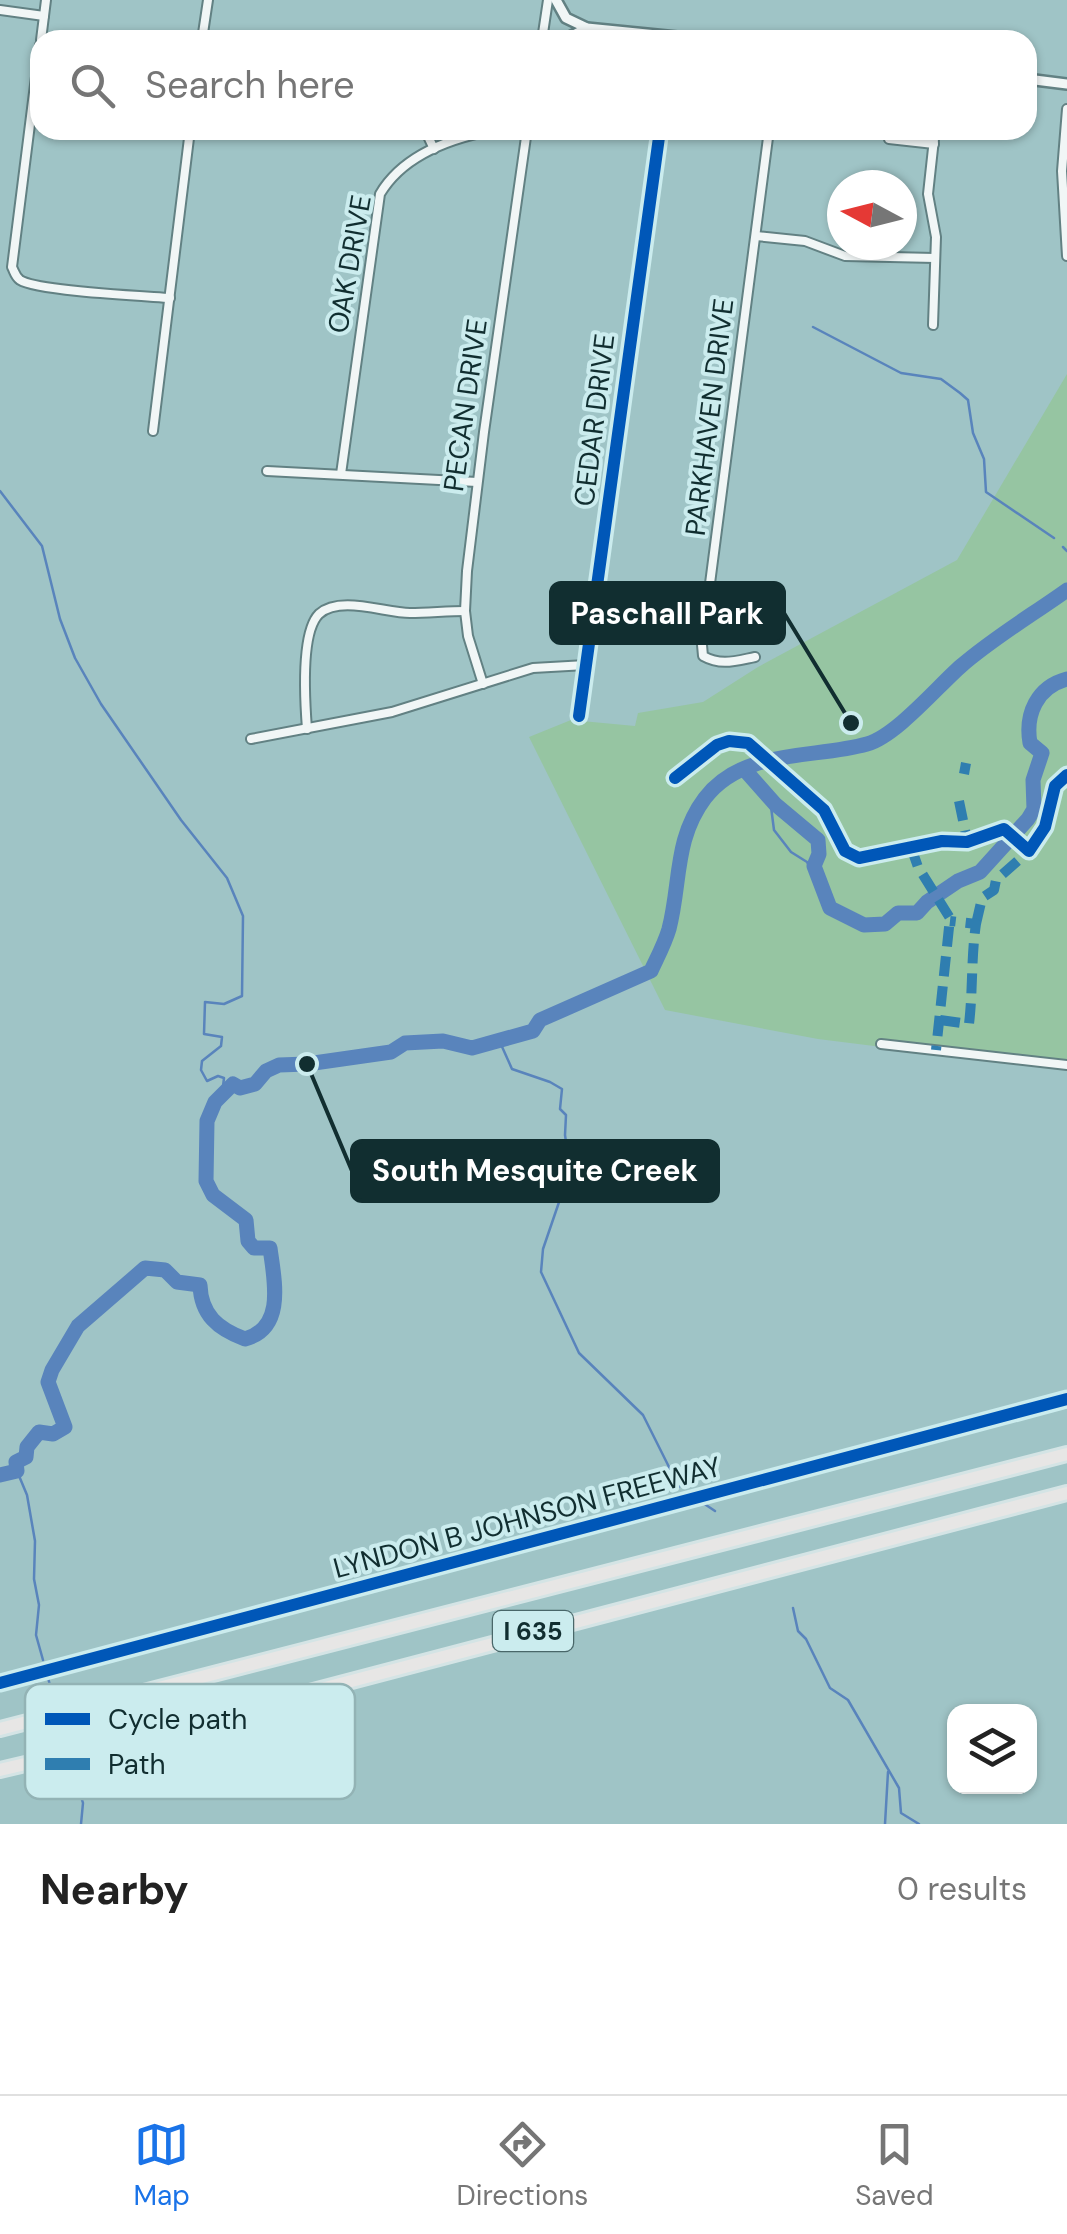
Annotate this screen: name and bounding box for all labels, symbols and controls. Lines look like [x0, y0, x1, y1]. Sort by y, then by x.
search box [30, 30, 1037, 140]
icon: search [65, 58, 120, 113]
text: Search here [145, 60, 355, 110]
north arrow [827, 170, 917, 260]
street label: OAK DRIVE [319, 192, 380, 336]
street label: PARKHAVEN DRIVE [677, 296, 742, 538]
street label: PECAN DRIVE [435, 316, 496, 494]
street label: CEDAR DRIVE [566, 332, 623, 508]
callout: Paschall Park [551, 583, 784, 643]
text: Paschall Park [571, 594, 764, 633]
callout: South Mesquite Creek [352, 1141, 718, 1201]
text: South Mesquite Creek [372, 1151, 698, 1190]
street label: LYNDON B JOHNSON FREEWAY [329, 1448, 725, 1587]
road number: I 635 [493, 1611, 573, 1651]
legend [25, 1684, 355, 1799]
text: Cycle path [108, 1701, 247, 1738]
map controls [947, 1704, 1037, 1794]
button: layers [947, 1704, 1037, 1794]
text: Path [108, 1746, 166, 1783]
text: Nearby [40, 1862, 189, 1917]
text: 0 results [897, 1868, 1027, 1910]
tab: Map [133, 2117, 190, 2214]
tab: Directions [457, 2117, 588, 2214]
tab: Saved [855, 2117, 934, 2214]

